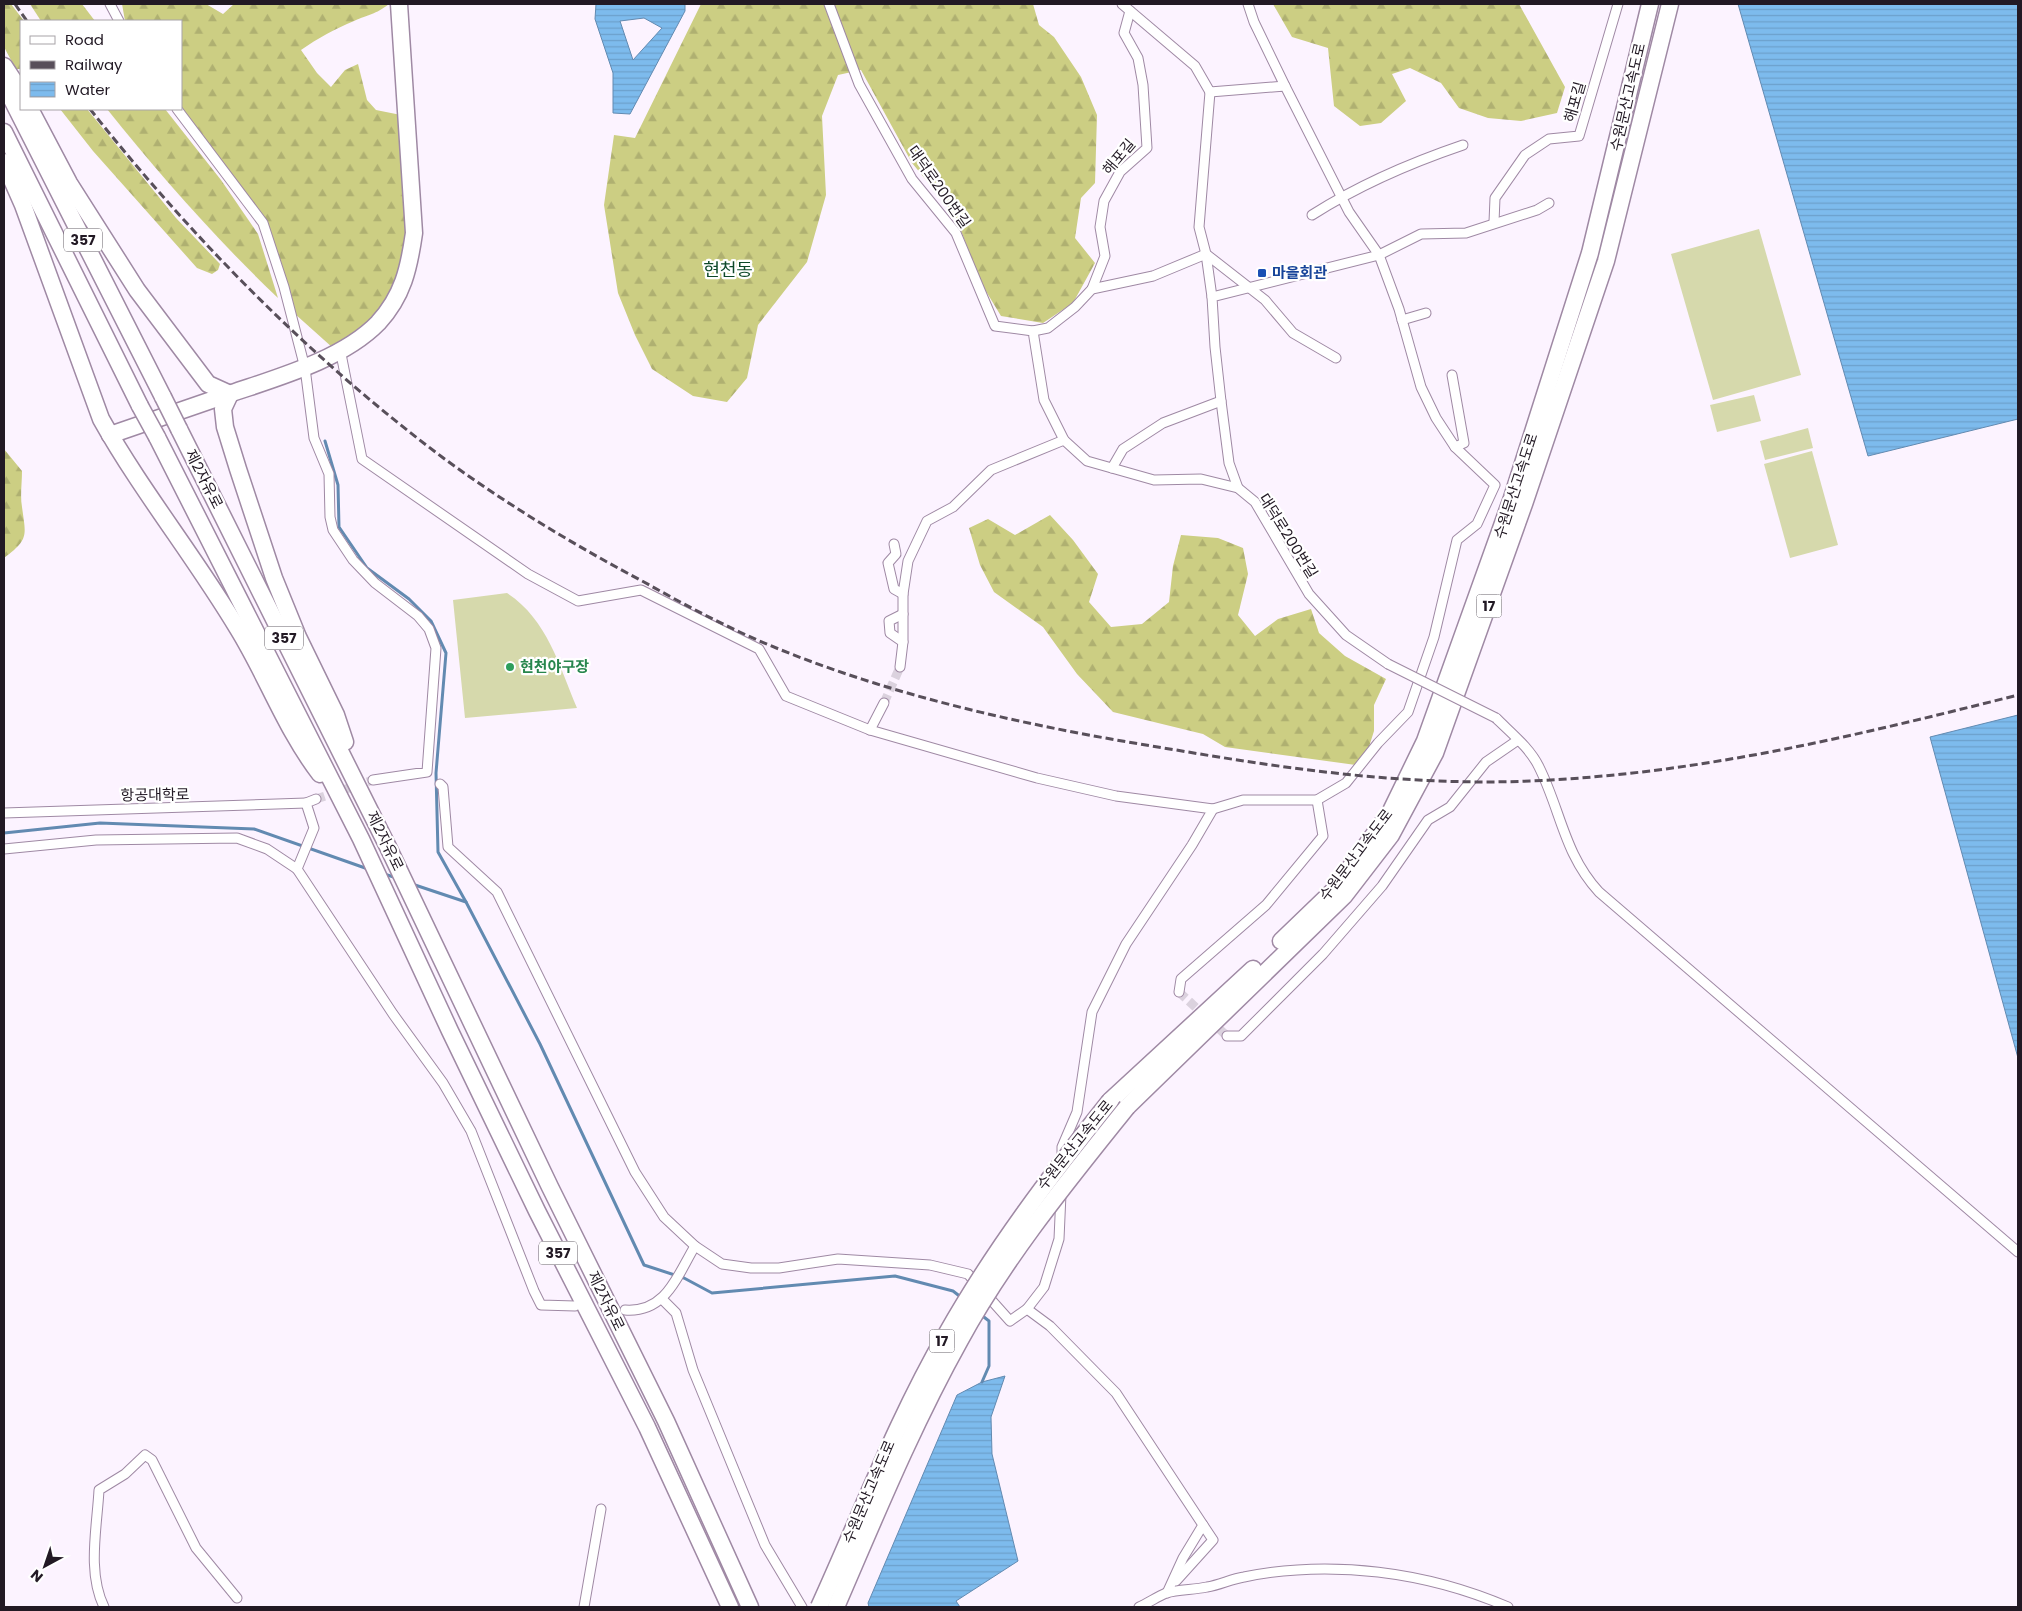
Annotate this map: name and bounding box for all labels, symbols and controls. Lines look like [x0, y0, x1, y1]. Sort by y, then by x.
legend [20, 20, 182, 110]
text: Road [65, 29, 104, 50]
street label: 수원문산고속도로 [1605, 41, 1650, 153]
text: Railway [65, 54, 123, 75]
text: Water [65, 79, 111, 100]
street label: 해포길 [1559, 79, 1590, 125]
street label: 해포길 [1097, 134, 1140, 179]
street label: 대덕로200번길 [903, 141, 976, 232]
road number: 357 [64, 228, 102, 252]
district label: 현천동 [703, 257, 753, 282]
place label: 마을회관 [1272, 262, 1327, 283]
marker: 마을회관 [1256, 267, 1268, 279]
street label: 수원문산고속도로 [1488, 430, 1543, 542]
street label: 제2자유로 [181, 446, 228, 512]
street label: 대덕로200번길 [1254, 489, 1323, 582]
road number: 17 [1476, 594, 1502, 618]
road number: 357 [265, 626, 303, 650]
place label: 현천야구장 [520, 656, 589, 677]
marker: 현천야구장 [504, 661, 516, 673]
street label: 항공대학로 [120, 783, 190, 806]
street label: 수원문산고속도로 [1314, 804, 1397, 905]
street label: 제2자유로 [362, 807, 409, 874]
street label: 수원문산고속도로 [1032, 1095, 1118, 1194]
road number: 357 [539, 1242, 577, 1264]
street label: 제2자유로 [583, 1267, 630, 1334]
road number: 17 [930, 1330, 954, 1352]
street label: 수원문산고속도로 [837, 1437, 900, 1547]
north arrow [20, 1541, 70, 1591]
text: N [26, 1565, 47, 1587]

